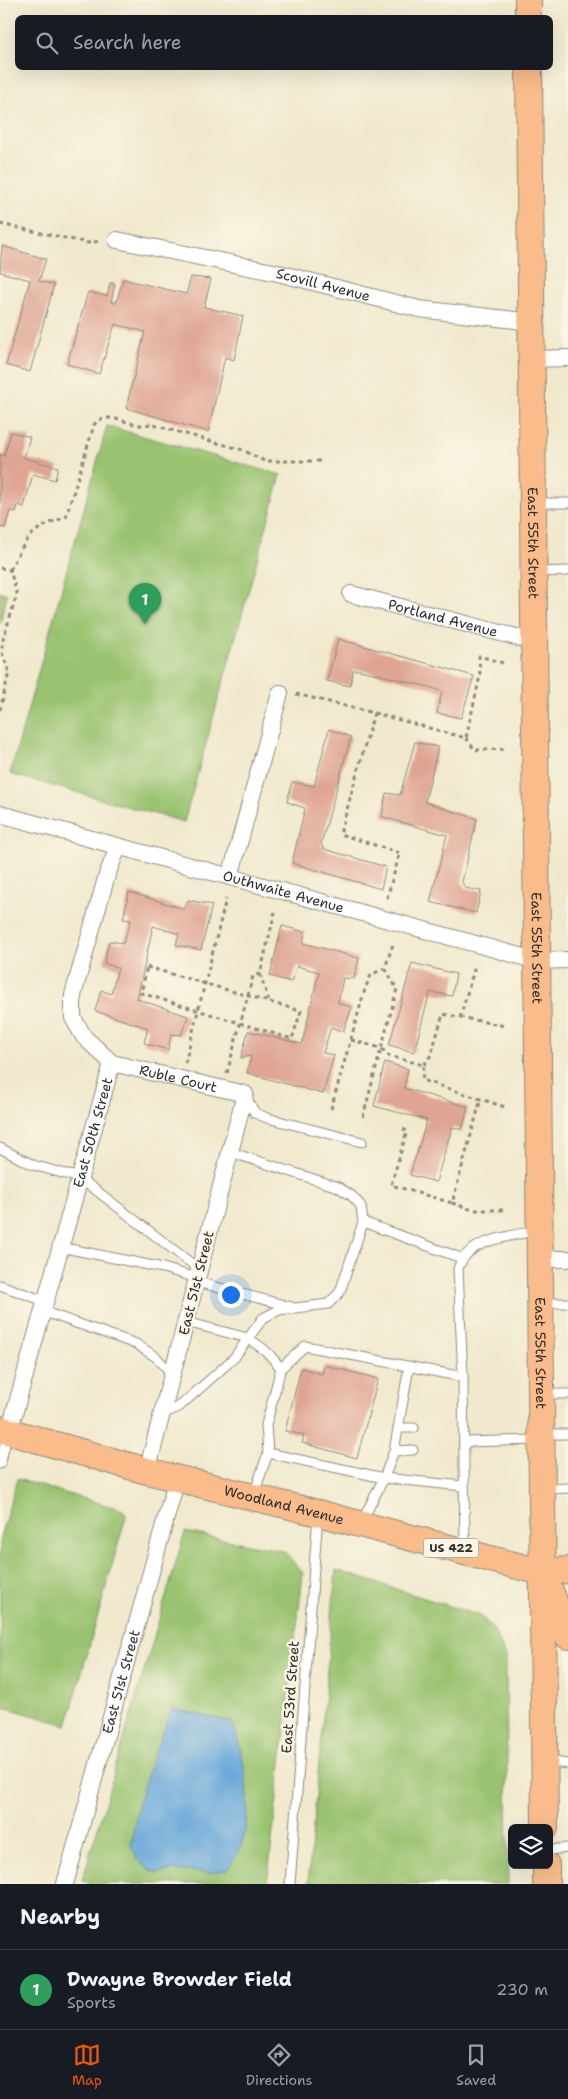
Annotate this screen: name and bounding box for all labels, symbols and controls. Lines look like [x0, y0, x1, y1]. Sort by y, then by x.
search box [15, 15, 553, 70]
icon: search [33, 29, 61, 57]
text: Search here [73, 30, 182, 55]
street label: Scovill Avenue [274, 264, 372, 305]
street label: East 55th Street [524, 487, 543, 599]
pin: 1 [129, 583, 161, 624]
street label: Portland Avenue [386, 595, 500, 641]
street label: Outhwaite Avenue [221, 866, 346, 917]
street label: East 55th Street [527, 892, 547, 1004]
street label: Ruble Court [137, 1061, 219, 1096]
street label: East 50th Street [69, 1075, 117, 1190]
street label: East 51st Street [174, 1229, 218, 1337]
your location [218, 1282, 244, 1308]
street label: East 55th Street [531, 1297, 550, 1409]
street label: Woodland Avenue [222, 1481, 346, 1529]
road number: US 422 [424, 1539, 478, 1558]
street label: East 51st Street [98, 1628, 144, 1735]
street label: East 53rd Street [277, 1640, 303, 1754]
map controls [508, 1824, 553, 1869]
button: layers [508, 1824, 553, 1869]
text: Nearby [20, 1903, 100, 1931]
text: Dwayne Browder Field [67, 1967, 292, 1992]
text: 1 [32, 1979, 40, 2000]
text: 230 m [496, 1979, 548, 2000]
text: Sports [67, 1992, 116, 2013]
tab: Map [72, 2041, 102, 2089]
tab: Directions [246, 2041, 312, 2089]
tab: Saved [456, 2041, 496, 2089]

